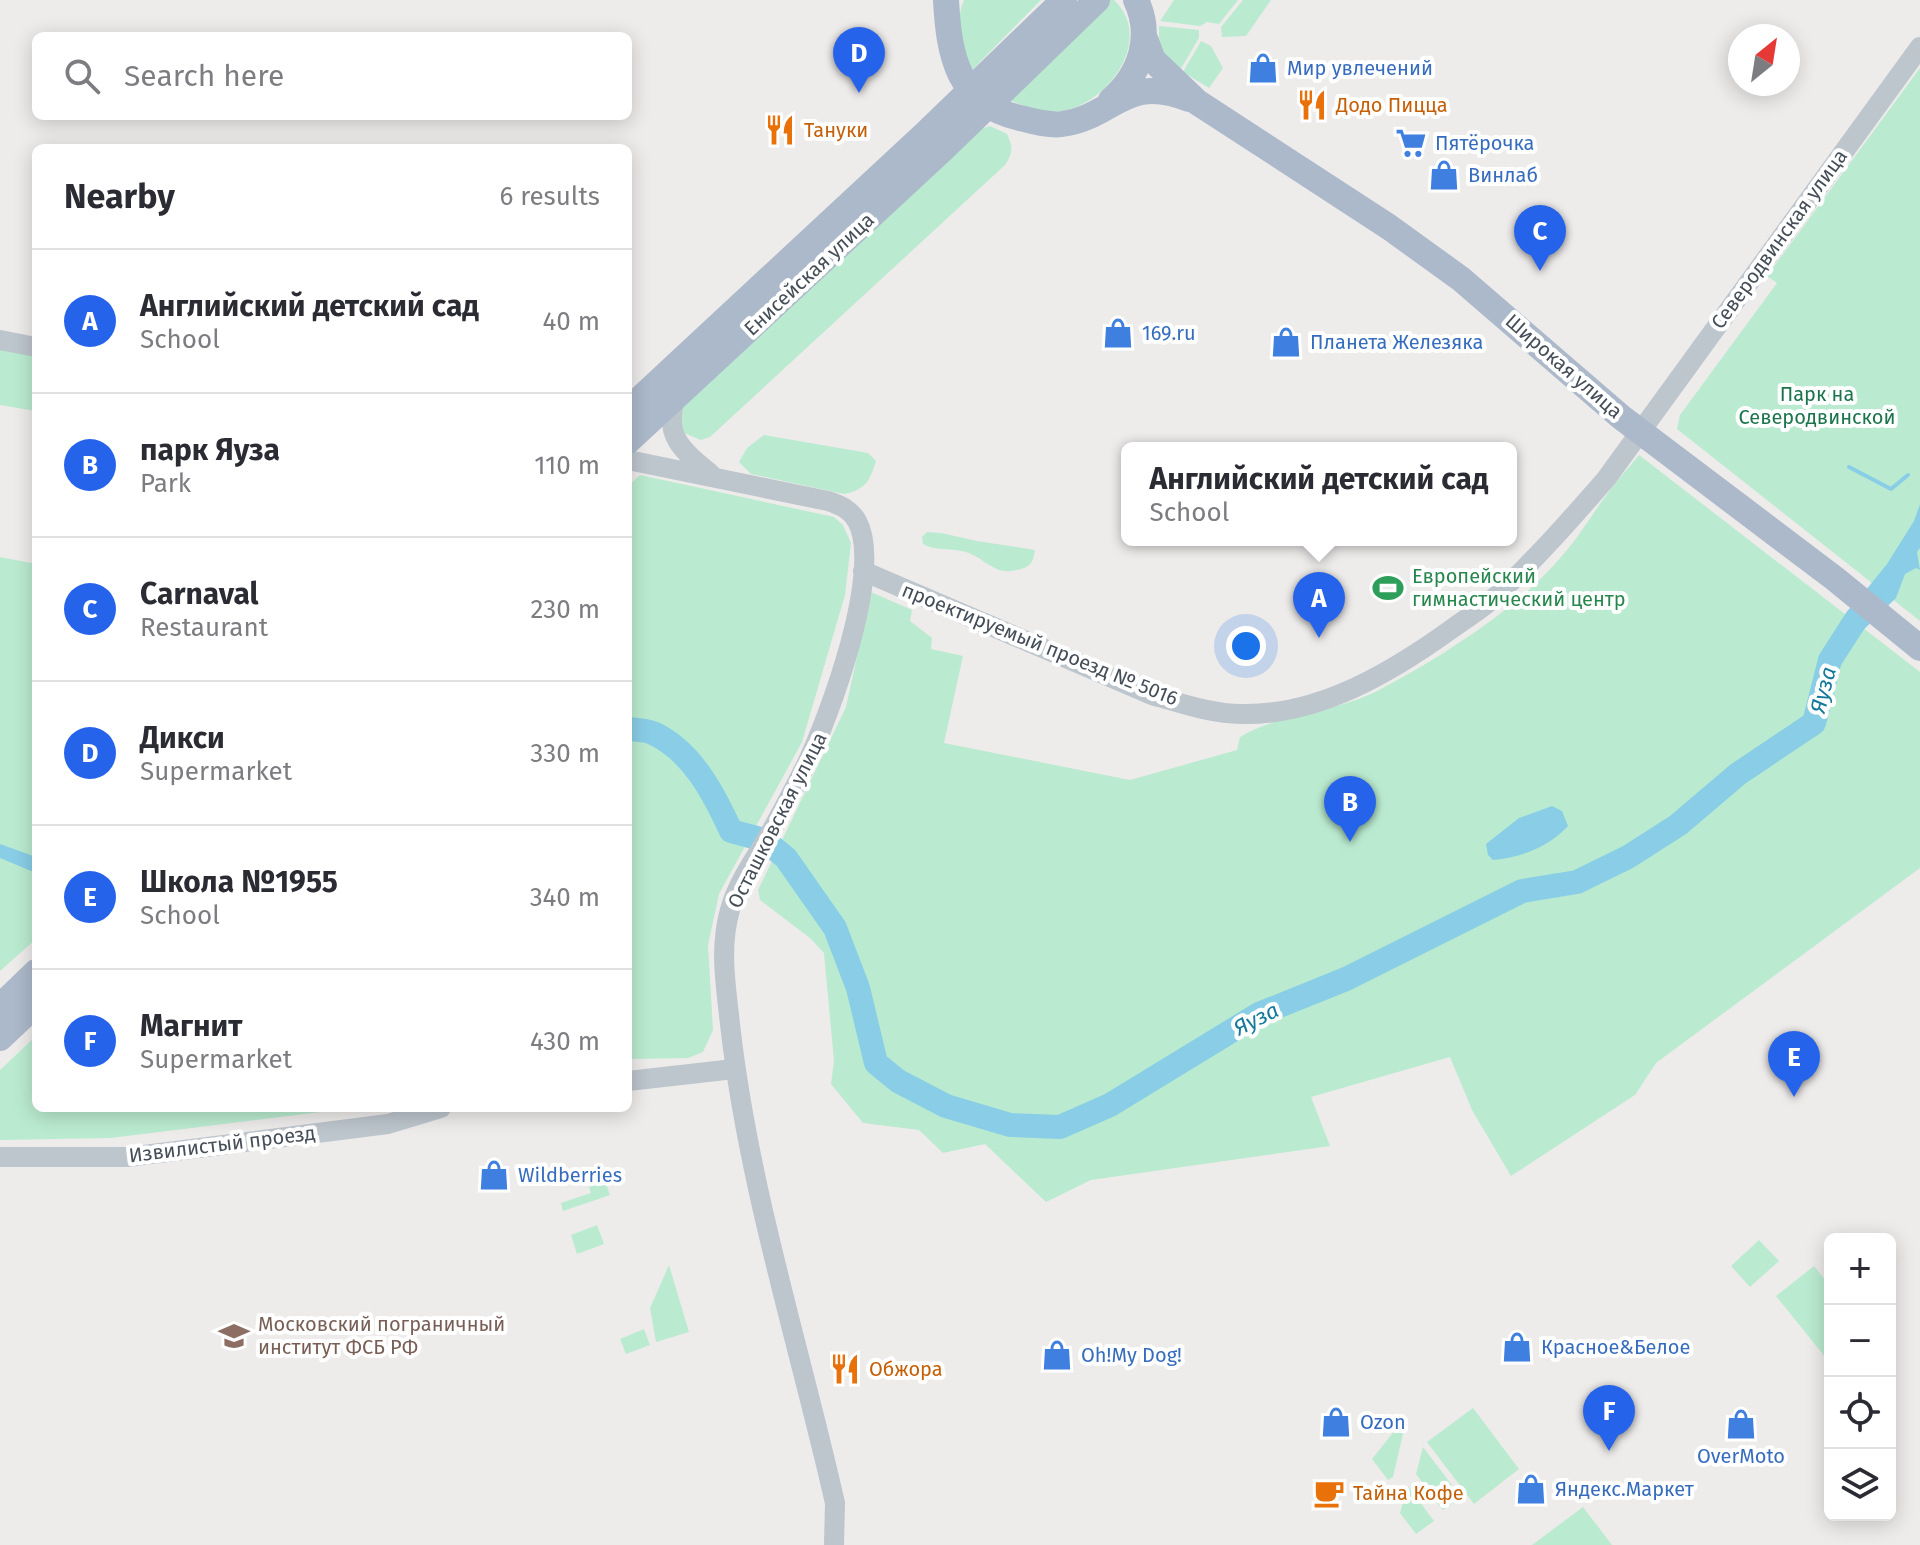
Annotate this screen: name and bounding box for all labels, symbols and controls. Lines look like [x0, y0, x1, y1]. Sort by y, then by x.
north arrow [1728, 24, 1800, 96]
pin: D [833, 27, 885, 93]
search box [32, 32, 632, 120]
shop icon: Мир увлечений [1246, 51, 1280, 85]
icon: search [60, 54, 104, 98]
place label: Мир увлечений [1287, 56, 1433, 80]
text: Search here [124, 58, 284, 94]
restaurant icon: Додо Пицца [1295, 88, 1329, 122]
place label: Додо Пицца [1335, 93, 1448, 117]
restaurant icon: Тануки [763, 113, 797, 147]
place label: Тануки [804, 118, 868, 142]
supermarket icon: Пятёрочка [1394, 126, 1428, 160]
place label: Пятёрочка [1435, 131, 1535, 155]
street label: Северодвинская улица [1706, 145, 1852, 333]
shop icon: Винлаб [1427, 158, 1461, 192]
place label: Винлаб [1468, 163, 1538, 187]
text: Nearby [64, 176, 175, 217]
text: 6 results [499, 181, 600, 212]
pin: C [1514, 205, 1566, 271]
street label: Енисейская улица [739, 208, 879, 340]
text: Английский детский сад [140, 288, 479, 324]
text: A [82, 306, 98, 337]
text: 40 m [542, 306, 600, 337]
street label: Широкая улица [1501, 309, 1627, 423]
shop icon: 169.ru [1101, 316, 1135, 350]
place label: 169.ru [1142, 321, 1196, 345]
text: School [140, 324, 220, 355]
shop icon: Планета Железяка [1269, 325, 1303, 359]
place label: Планета Железяка [1310, 330, 1483, 354]
park label: Парк на Северодвинской [1739, 382, 1895, 429]
text: парк Яуза [140, 432, 280, 468]
popup [1121, 442, 1517, 546]
text: B [82, 450, 98, 481]
text: 110 m [534, 450, 600, 481]
text: Английский детский сад [1150, 461, 1489, 497]
text: Park [140, 468, 191, 499]
text: School [1150, 497, 1229, 528]
place label: Европейский гимнастический центр [1412, 564, 1626, 611]
sports icon: Европейский гимнастический центр [1371, 571, 1405, 605]
pin: A [1293, 572, 1345, 638]
text: Carnaval [140, 576, 259, 612]
street label: проектируемый проезд № 5016 [899, 578, 1181, 710]
text: C [83, 594, 97, 625]
text: 230 m [531, 594, 600, 625]
text: Restaurant [140, 612, 268, 643]
your location [1226, 626, 1266, 666]
water label: Яуза [1804, 664, 1842, 717]
text: Дикси [140, 720, 225, 756]
street label: Осташковская улица [722, 728, 832, 912]
text: D [82, 738, 98, 769]
text: 330 m [530, 738, 600, 769]
text: Supermarket [140, 756, 292, 787]
pin: B [1324, 776, 1376, 842]
text: Школа №1955 [140, 864, 338, 900]
text: E [83, 882, 97, 913]
text: 340 m [530, 882, 600, 913]
text: School [140, 900, 220, 931]
water label: Яуза [1228, 996, 1283, 1042]
text: Магнит [140, 1008, 242, 1044]
text: F [84, 1026, 96, 1057]
text: 430 m [530, 1026, 600, 1057]
pin: E [1768, 1031, 1820, 1097]
text: Supermarket [140, 1044, 292, 1075]
street label: Извилистый проезд [127, 1121, 317, 1167]
shop icon: Wildberries [477, 1158, 511, 1192]
place label: Wildberries [518, 1163, 622, 1187]
map controls [1824, 1233, 1896, 1521]
button: + [1824, 1233, 1896, 1305]
button: − [1824, 1305, 1896, 1377]
place label: Московский пограничный институт ФСБ РФ [258, 1312, 505, 1359]
school or university icon: Московский пограничный институт ФСБ РФ [217, 1319, 251, 1353]
shop icon: Красное&Белое [1500, 1330, 1534, 1364]
place label: Красное&Белое [1541, 1335, 1690, 1359]
shop icon: Oh!My Dog! [1040, 1338, 1074, 1372]
place label: Oh!My Dog! [1081, 1343, 1182, 1367]
restaurant icon: Обжора [828, 1352, 862, 1386]
place label: Обжора [869, 1357, 943, 1381]
button: locate [1824, 1377, 1896, 1449]
pin: F [1583, 1385, 1635, 1451]
shop icon: Ozon [1319, 1405, 1353, 1439]
shop icon: OverMoto [1724, 1407, 1758, 1441]
place label: Ozon [1360, 1410, 1406, 1434]
place label: OverMoto [1697, 1444, 1785, 1468]
button: layers [1824, 1449, 1896, 1521]
shop icon: Яндекс.Маркет [1514, 1472, 1548, 1506]
cafe icon: Тайна Кофе [1312, 1476, 1346, 1510]
place label: Яндекс.Маркет [1555, 1477, 1695, 1501]
place label: Тайна Кофе [1353, 1481, 1464, 1505]

